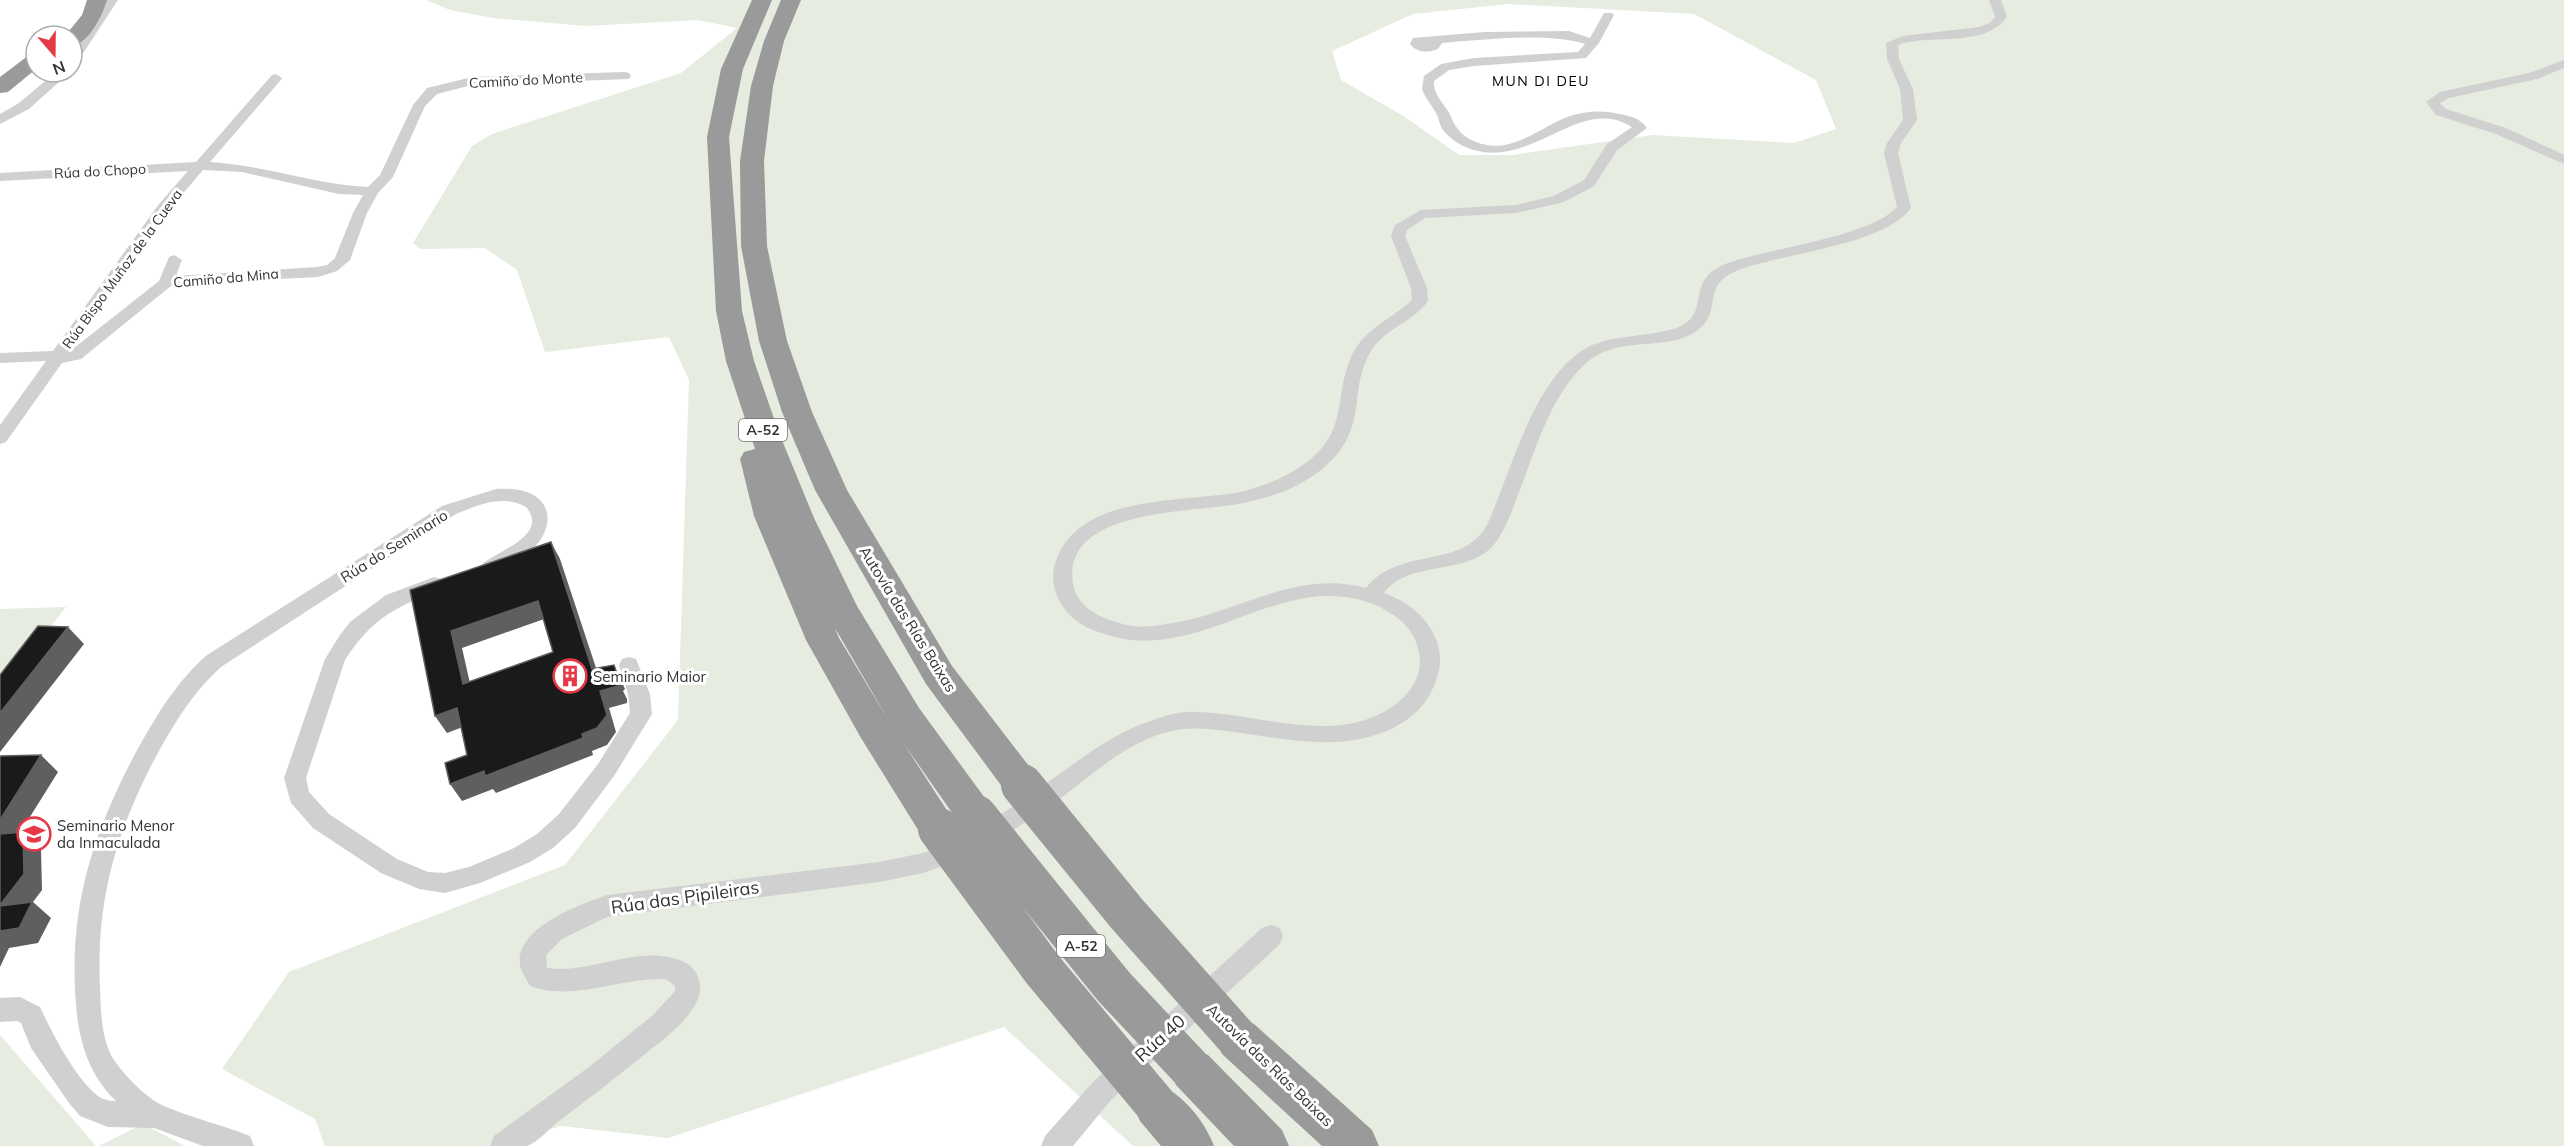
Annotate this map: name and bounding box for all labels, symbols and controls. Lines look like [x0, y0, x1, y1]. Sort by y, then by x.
north arrow [24, 24, 84, 84]
text: N [50, 57, 68, 80]
street label: Camiño do Monte [469, 68, 583, 92]
district label: MUN DI DEU [1492, 72, 1590, 90]
street label: Rúa do Chopo [54, 160, 146, 182]
street label: Rúa Bispo Muñoz de la Cueva [58, 186, 186, 352]
street label: Camiño da Mina [173, 264, 279, 292]
road number: A-52 [739, 419, 787, 441]
street label: Rúa do Seminario [337, 505, 451, 587]
street label: Autovía das Rías Baixas [855, 542, 961, 696]
building icon: Seminario Maior [552, 658, 588, 694]
place label: Seminario Maior [593, 667, 707, 686]
school or university icon: Seminario Menor da Inmaculada [16, 816, 52, 852]
place label: Seminario Menor da Inmaculada [57, 816, 175, 852]
street label: Rúa das Pipileiras [610, 875, 761, 919]
road number: A-52 [1057, 935, 1105, 957]
street label: Autovía das Rías Baixas [1203, 1000, 1337, 1130]
street label: Rúa 40 [1130, 1009, 1190, 1067]

